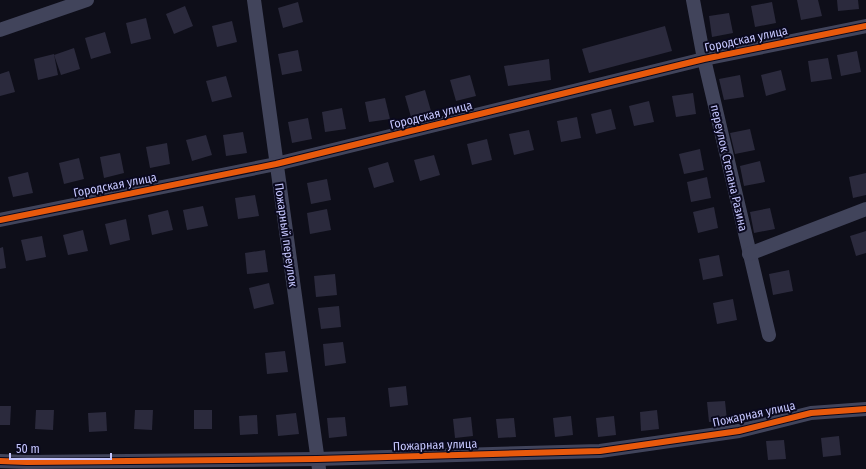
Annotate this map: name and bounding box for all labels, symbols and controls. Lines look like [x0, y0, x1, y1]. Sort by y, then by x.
street label: Городская улица [703, 23, 789, 55]
street label: Городская улица [388, 98, 474, 132]
street label: переулок Степана Разина [708, 103, 750, 233]
street label: Городская улица [72, 170, 158, 200]
street label: Пожарный переулок [272, 182, 300, 288]
street label: Пожарная улица [711, 398, 797, 430]
scale bar [10, 435, 111, 461]
street label: Пожарная улица [393, 437, 477, 453]
text: 50 m [16, 442, 40, 456]

